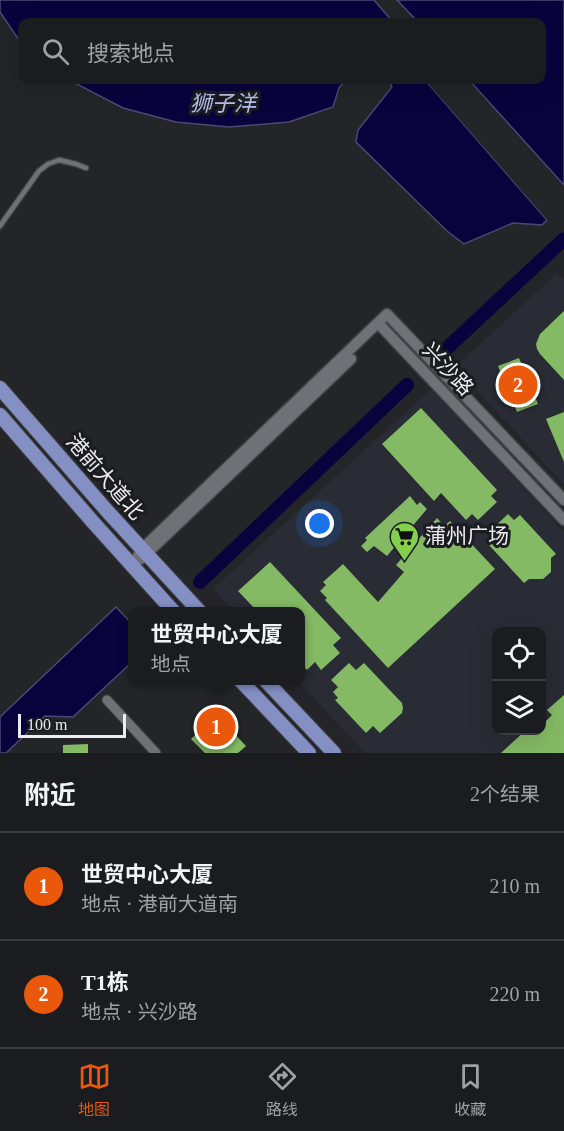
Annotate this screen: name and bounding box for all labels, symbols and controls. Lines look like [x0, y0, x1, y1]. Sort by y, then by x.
search box [18, 18, 546, 84]
icon: search [39, 35, 72, 68]
text: 搜索地点 [87, 41, 175, 66]
water label: 狮子洋 [190, 91, 259, 116]
street label: 兴沙路 [418, 338, 478, 400]
pin: 2 [498, 362, 538, 408]
street label: 港前大道北 [62, 430, 148, 524]
your location [305, 509, 334, 538]
supermarket icon: 蒲州广场 [388, 520, 420, 562]
place label: 蒲州广场 [425, 524, 509, 548]
popup [128, 607, 305, 685]
text: 世贸中心大厦 [150, 622, 283, 647]
map controls [492, 627, 546, 735]
button: locate [492, 627, 546, 681]
text: 地点 [150, 653, 190, 675]
button: layers [492, 681, 546, 735]
pin: 1 [196, 704, 236, 750]
scale bar [18, 711, 126, 738]
text: 100 m [27, 716, 67, 733]
text: 附近 [24, 781, 76, 810]
text: 2个结果 [470, 783, 540, 805]
text: 世贸中心大厦 [81, 862, 213, 887]
text: 1 [39, 875, 49, 897]
text: 210 m [489, 875, 540, 897]
text: 地点 · 港前大道南 [81, 893, 238, 915]
text: T1栋 [81, 970, 129, 995]
text: 2 [39, 983, 49, 1005]
text: 220 m [489, 983, 540, 1005]
text: 地点 · 兴沙路 [81, 1001, 198, 1023]
tab: 地图 [78, 1060, 111, 1120]
tab: 路线 [266, 1060, 299, 1120]
tab: 收藏 [454, 1060, 487, 1120]

